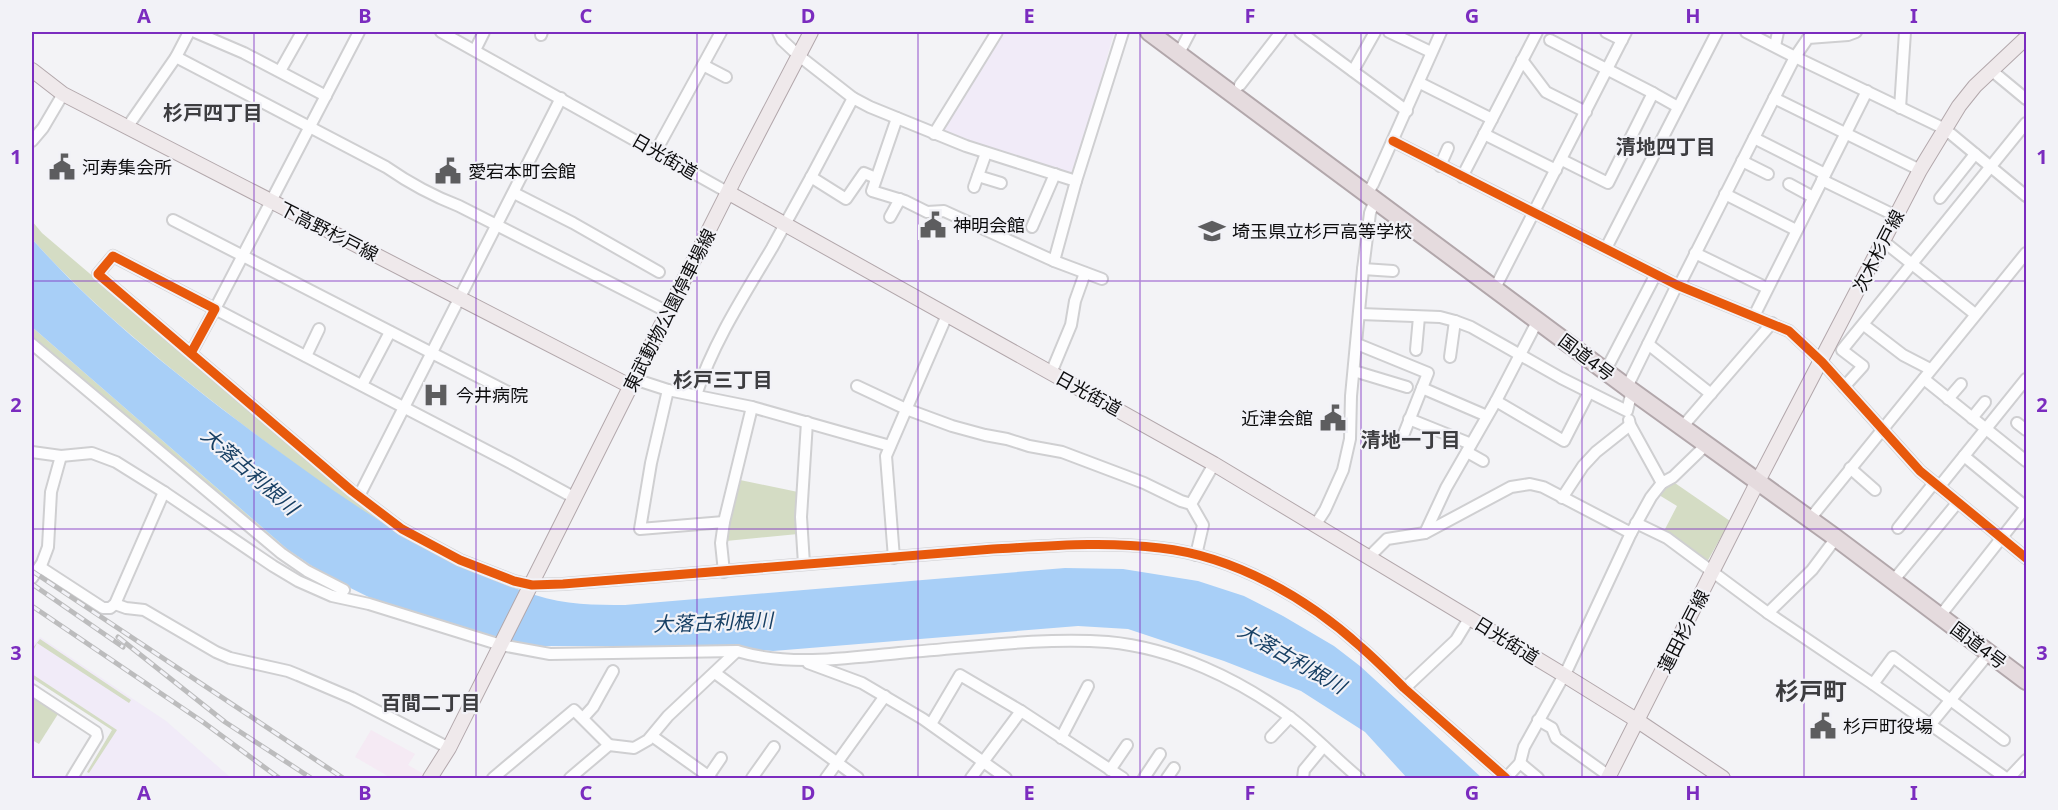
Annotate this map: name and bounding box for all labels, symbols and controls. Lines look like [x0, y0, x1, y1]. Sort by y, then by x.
text: A [137, 2, 151, 29]
text: B [358, 2, 372, 29]
text: C [580, 2, 593, 29]
text: D [801, 2, 815, 29]
text: E [1023, 2, 1035, 29]
text: F [1245, 2, 1255, 29]
text: G [1465, 2, 1479, 29]
text: H [1685, 2, 1701, 29]
text: I [1910, 2, 1918, 29]
district label: 杉戸四丁目 [163, 99, 263, 126]
street label: 日光街道 [628, 128, 702, 184]
district label: 清地四丁目 [1616, 133, 1716, 160]
text: 1 [10, 143, 22, 170]
text: 1 [2036, 143, 2048, 170]
public building icon: 河寿集会所 [47, 152, 77, 182]
place label: 河寿集会所 [82, 155, 172, 179]
public building icon: 愛宕本町会館 [433, 156, 463, 186]
place label: 愛宕本町会館 [468, 159, 576, 183]
street label: 下高野杉戸線 [275, 196, 383, 266]
street label: 次木杉戸線 [1847, 205, 1909, 297]
public building icon: 神明会館 [918, 210, 948, 240]
place label: 神明会館 [953, 213, 1025, 237]
school or university icon: 埼玉県立杉戸高等学校 [1197, 216, 1227, 246]
place label: 埼玉県立杉戸高等学校 [1232, 219, 1412, 243]
street label: 東武動物公園停車場線 [617, 224, 721, 396]
street label: 国道4号 [1554, 328, 1620, 386]
street label: 日光街道 [1052, 365, 1126, 421]
district label: 杉戸三丁目 [673, 366, 773, 393]
hospital icon: 今井病院 [421, 380, 451, 410]
place label: 今井病院 [456, 383, 528, 407]
text: 2 [10, 391, 22, 418]
text: 2 [2036, 391, 2048, 418]
public building icon: 近津会館 [1318, 403, 1348, 433]
place label: 近津会館 [1241, 406, 1313, 430]
water label: 大落古利根川 [196, 421, 306, 522]
district label: 清地一丁目 [1361, 426, 1461, 453]
street label: 蓮田杉戸線 [1652, 585, 1714, 677]
water label: 大落古利根川 [653, 606, 775, 638]
street label: 日光街道 [1470, 611, 1544, 669]
water label: 大落古利根川 [1233, 616, 1352, 701]
street label: 国道4号 [1946, 616, 2012, 674]
text: 3 [10, 639, 22, 666]
text: 3 [2036, 639, 2048, 666]
district label: 杉戸町 [1775, 674, 1847, 707]
district label: 百間二丁目 [381, 689, 481, 716]
public building icon: 杉戸町役場 [1808, 711, 1838, 741]
place label: 杉戸町役場 [1843, 714, 1933, 738]
text: A [137, 779, 151, 806]
text: B [358, 779, 372, 806]
text: C [580, 779, 593, 806]
text: D [801, 779, 815, 806]
text: E [1023, 779, 1035, 806]
text: F [1245, 779, 1255, 806]
text: G [1465, 779, 1479, 806]
text: H [1685, 779, 1701, 806]
text: I [1910, 779, 1918, 806]

